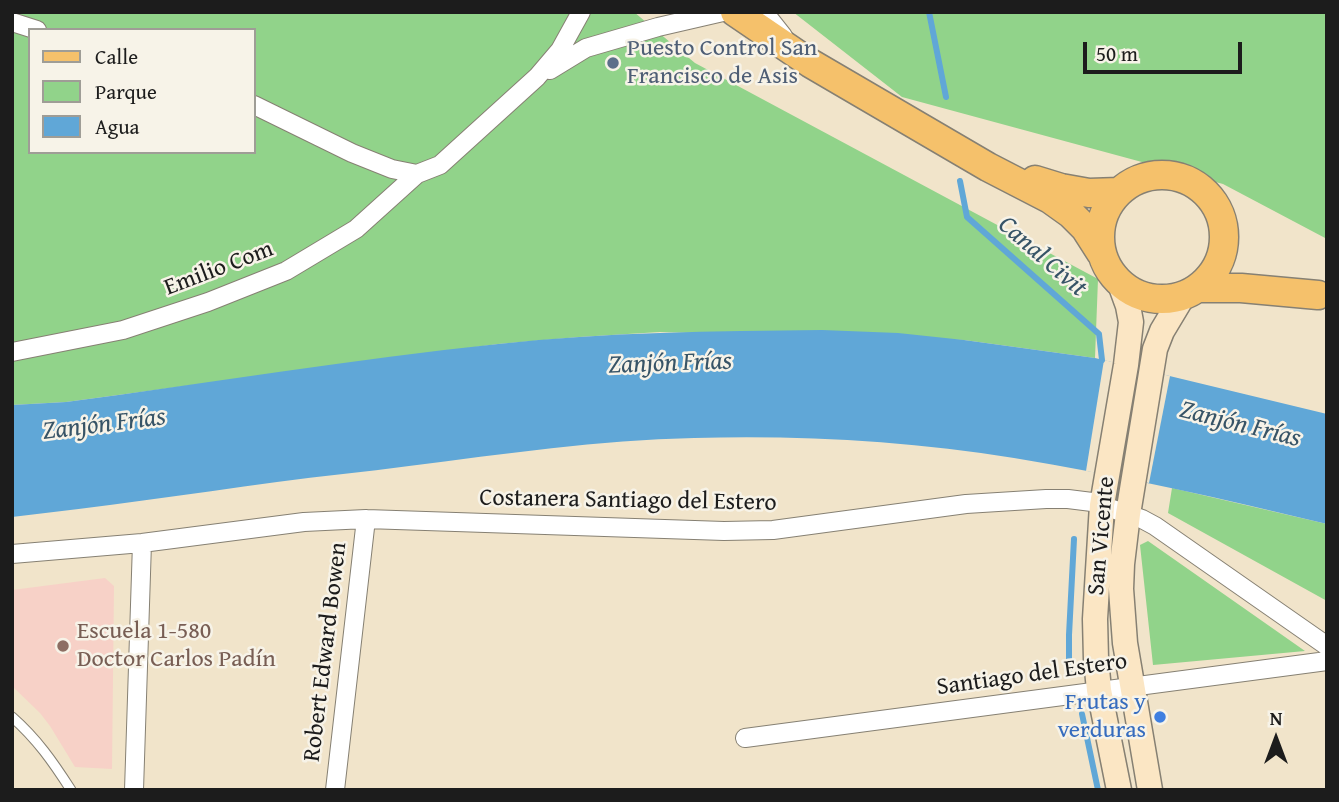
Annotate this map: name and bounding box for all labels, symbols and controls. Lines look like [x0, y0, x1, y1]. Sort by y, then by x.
legend [28, 28, 256, 154]
scale bar [1087, 28, 1246, 72]
place label: Puesto Control San Francisco de Asis [627, 35, 817, 91]
text: 50 m [1096, 38, 1138, 69]
text: Calle [95, 41, 138, 72]
marker: Puesto Control San Francisco de Asis [605, 55, 621, 71]
text: Parque [95, 76, 157, 107]
text: Agua [95, 111, 139, 142]
water label: Canal Civit [991, 210, 1093, 304]
street label: Emilio Com [160, 235, 278, 303]
water label: Zanjón Frías [608, 346, 732, 382]
water label: Zanjón Frías [1176, 395, 1304, 455]
water label: Zanjón Frías [41, 402, 167, 448]
street label: San Vicente [1082, 475, 1122, 597]
street label: Costanera Santiago del Estero [479, 484, 777, 518]
street label: Robert Edward Bowen [298, 541, 354, 763]
place label: Escuela 1-580 Doctor Carlos Padín [77, 618, 276, 674]
marker: Escuela 1-580 Doctor Carlos Padín [55, 638, 71, 654]
street label: Santiago del Estero [935, 647, 1129, 703]
place label: Frutas y verduras [1057, 689, 1146, 745]
north arrow [1241, 704, 1311, 774]
text: N [1270, 704, 1282, 732]
marker: Frutas y verduras [1152, 709, 1168, 725]

